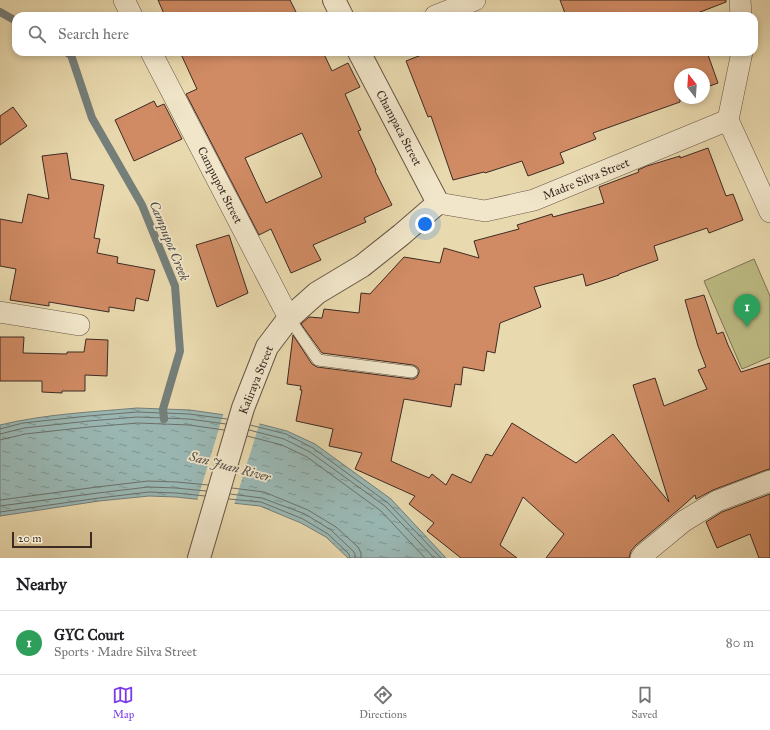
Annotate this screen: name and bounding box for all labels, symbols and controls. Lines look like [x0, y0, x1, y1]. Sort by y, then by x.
search box [12, 12, 758, 56]
icon: search [26, 23, 48, 45]
text: Search here [58, 25, 129, 43]
north arrow [674, 68, 710, 104]
street label: Champaca Street [373, 88, 425, 169]
street label: Campupot Street [195, 144, 246, 226]
street label: Madre Silva Street [541, 155, 632, 203]
water label: Campupot Creek [146, 199, 192, 284]
your location [415, 214, 435, 234]
pin: 1 [734, 294, 760, 327]
street label: Kaliraya Street [236, 343, 276, 416]
water label: San Juan River [187, 448, 273, 486]
scale bar [12, 530, 92, 549]
text: 20 m [18, 532, 41, 545]
text: Nearby [16, 574, 67, 595]
text: GYC Court [54, 626, 124, 644]
text: 1 [26, 635, 32, 651]
text: 80 m [726, 635, 754, 651]
text: Sports · Madre Silva Street [54, 644, 197, 660]
tab: Map [112, 684, 134, 721]
tab: Directions [359, 684, 407, 721]
tab: Saved [631, 684, 658, 721]

